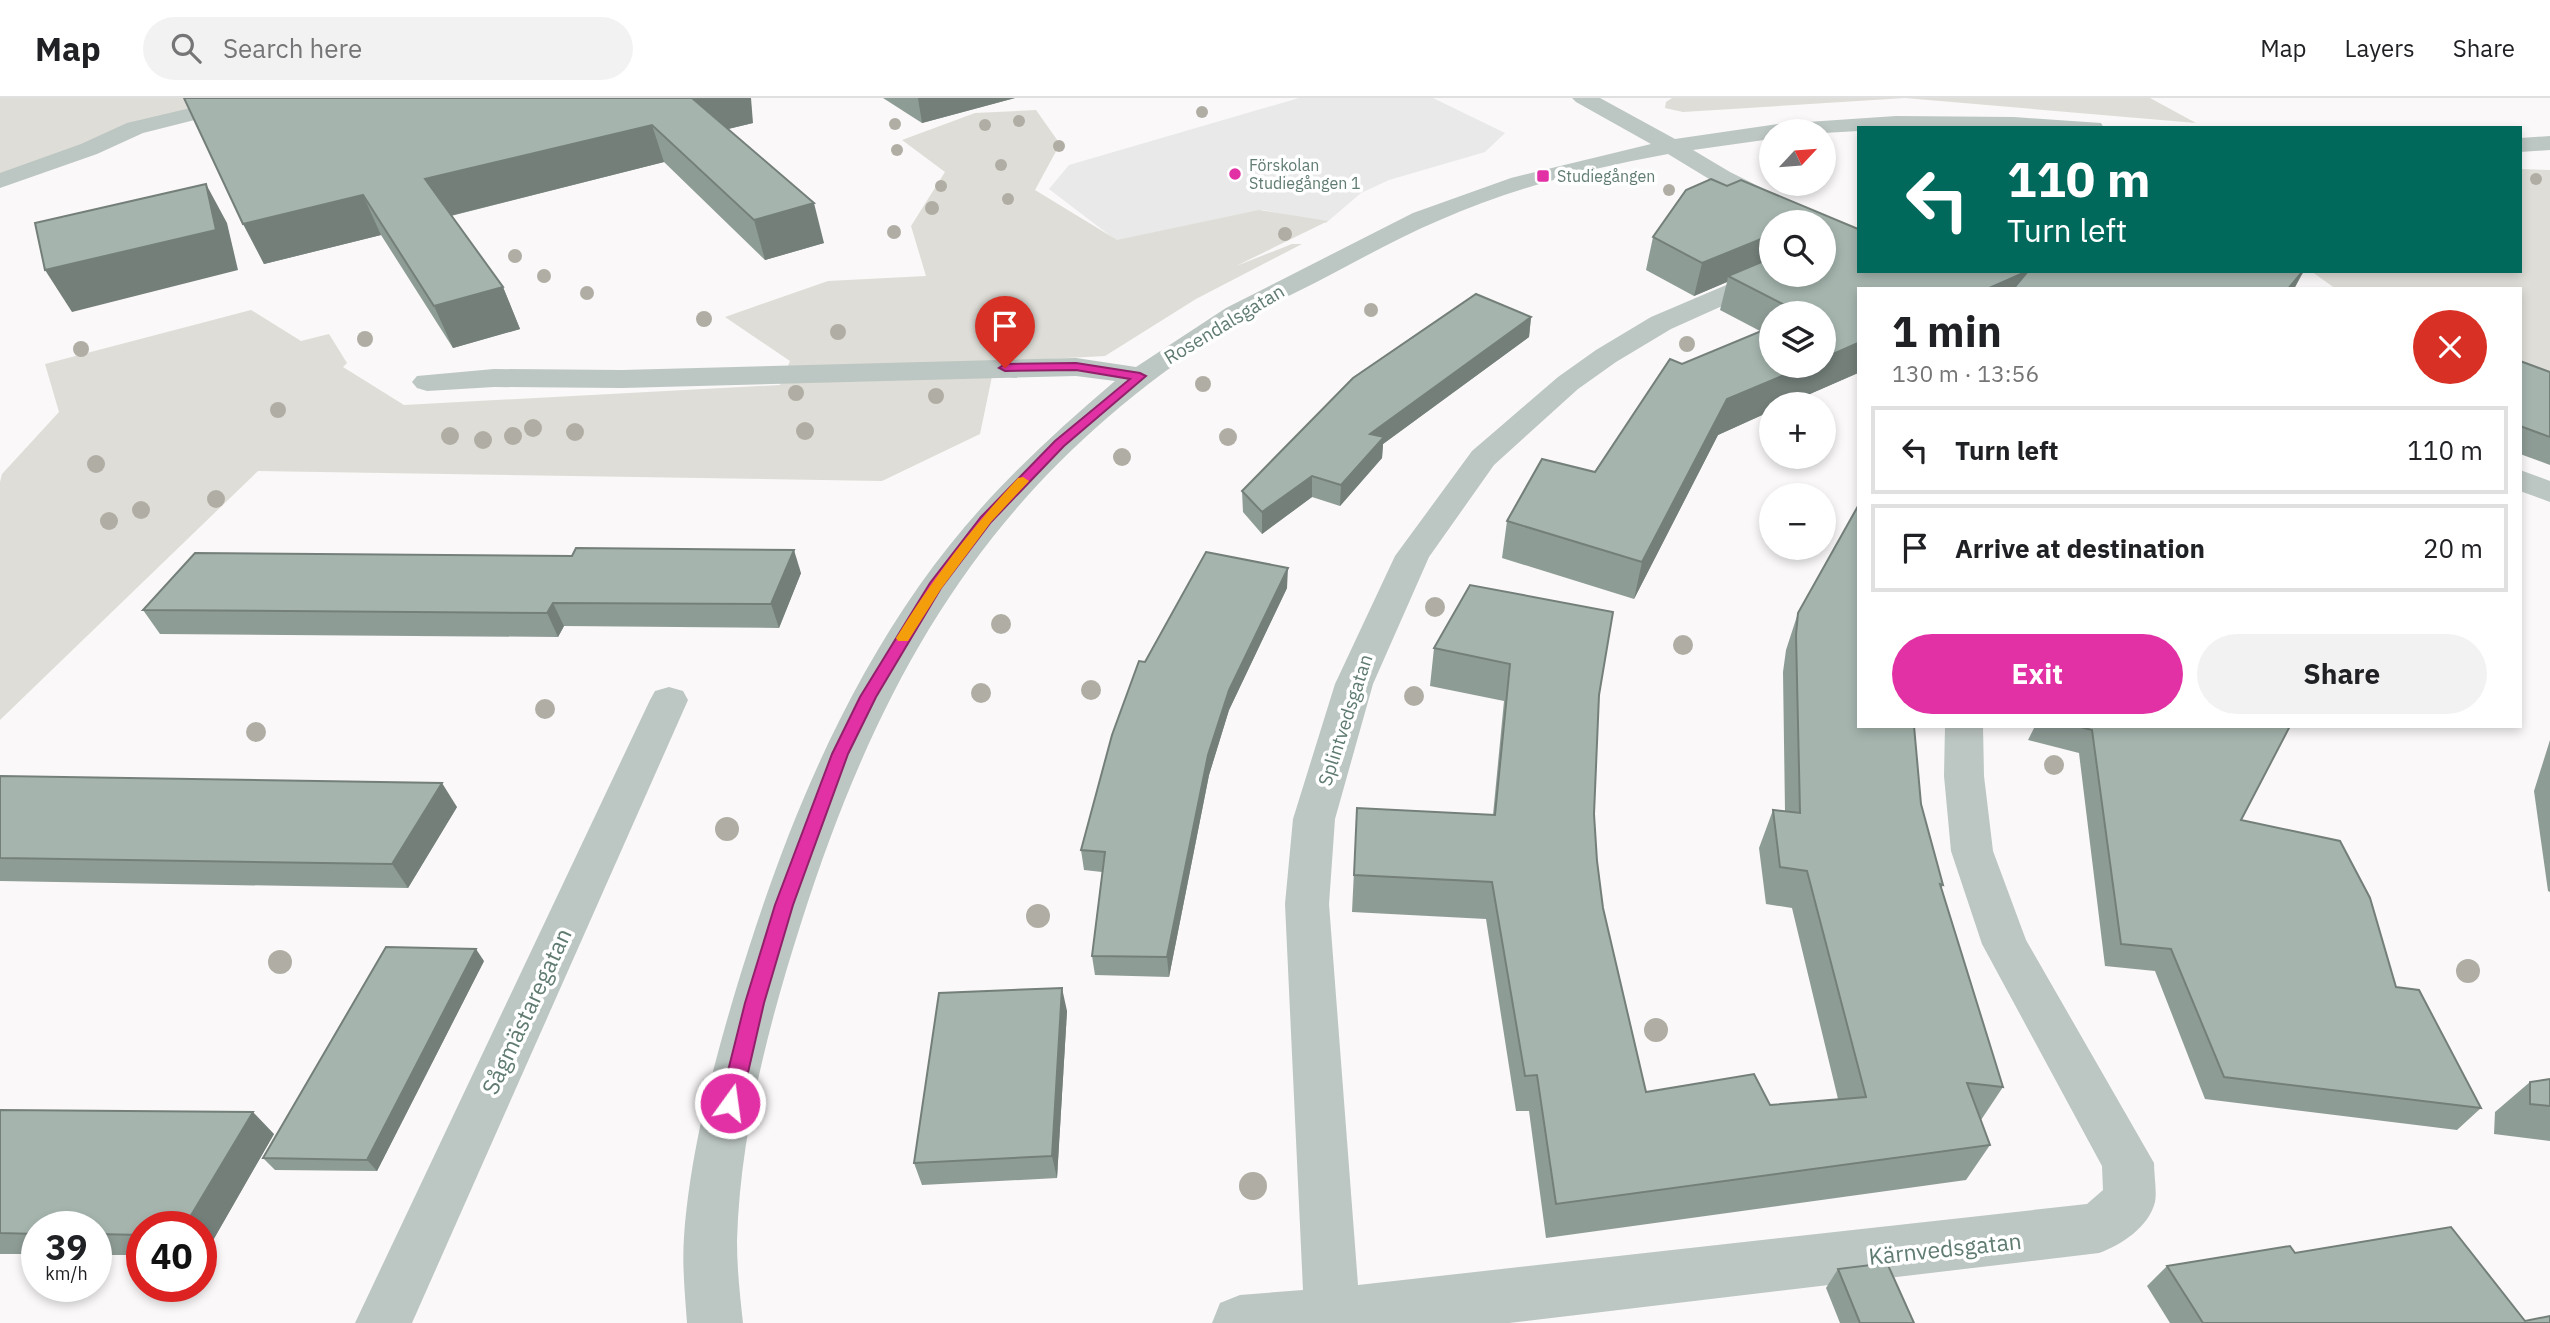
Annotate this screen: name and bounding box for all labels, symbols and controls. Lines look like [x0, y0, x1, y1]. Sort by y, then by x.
search box [143, 17, 633, 80]
text: Map [35, 27, 101, 70]
icon: search [167, 29, 205, 67]
text: Search here [223, 31, 362, 65]
text: Map [2260, 32, 2307, 64]
text: Layers [2345, 32, 2415, 64]
text: Share [2453, 32, 2515, 64]
north arrow [1759, 119, 1836, 196]
map controls [1759, 119, 1836, 560]
text: 110 m [2007, 147, 2151, 210]
icon: left [1892, 154, 1983, 245]
place label: Förskolan Studiegången 1 [1249, 155, 1361, 193]
marker: Förskolan Studiegången 1 [1227, 166, 1243, 182]
place label: Studiegången [1557, 166, 1655, 186]
marker: Studiegången [1535, 168, 1551, 184]
text: Turn left [2007, 209, 2127, 251]
button: search [1759, 210, 1836, 287]
street label: Rosendalsgatan [1159, 279, 1289, 369]
pin [975, 296, 1035, 368]
button: layers [1759, 301, 1836, 378]
text: 1 min [1892, 304, 2002, 359]
icon: arrive [986, 307, 1024, 345]
button: close [2413, 310, 2487, 384]
text: 130 m · 13:56 [1892, 358, 2039, 388]
button: + [1759, 392, 1836, 469]
icon: left [1896, 431, 1934, 469]
text: Turn left [1955, 433, 2058, 467]
text: 110 m [2407, 433, 2483, 467]
button: − [1759, 483, 1836, 560]
icon: arrive [1896, 529, 1934, 567]
text: Arrive at destination [1955, 531, 2205, 565]
text: 20 m [2423, 531, 2483, 565]
button: Exit [1892, 634, 2183, 714]
button: Share [2197, 634, 2487, 714]
street label: Splintvedsgatan [1312, 651, 1378, 789]
street label: Sågmästaregatan [474, 923, 578, 1099]
position arrow [693, 1066, 767, 1140]
speed limit sign: 40 [126, 1211, 217, 1302]
text: 39 [45, 1224, 88, 1270]
street label: Kärnvedsgatan [1867, 1225, 2023, 1271]
text: km/h [45, 1262, 88, 1285]

